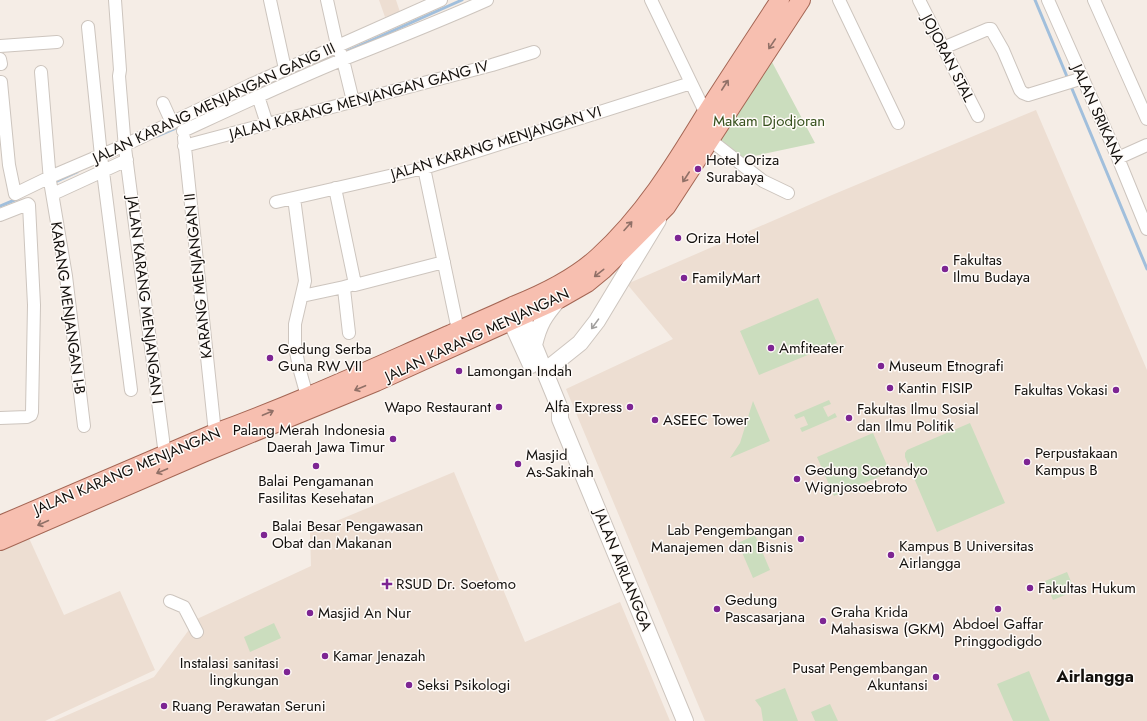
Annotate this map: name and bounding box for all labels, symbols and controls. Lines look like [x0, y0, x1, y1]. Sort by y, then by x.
street label: JOJORAN STAL [916, 9, 980, 106]
street label: JALAN KARANG MENJANGAN GANG III [87, 37, 339, 170]
one-way arrow [768, 38, 776, 49]
street label: JALAN KARANG MENJANGAN GANG IV [225, 55, 491, 146]
street label: JALAN SRIKANA [1065, 59, 1130, 167]
one-way arrow [721, 80, 729, 91]
street label: JALAN KARANG MENJANGAN VI [386, 100, 604, 186]
park label: Makam Djodjoran [713, 110, 825, 132]
place label: Hotel Oriza Surabaya [706, 149, 779, 188]
marker: Hotel Oriza Surabaya [693, 164, 703, 174]
one-way arrow [682, 171, 690, 182]
street label: KARANG MENJANGAN II [178, 192, 218, 360]
street label: JALAN KARANG MENJANGAN I [121, 193, 169, 405]
street label: KARANG MENJANGAN I-B [45, 220, 91, 396]
one-way arrow [623, 222, 632, 232]
place label: Oriza Hotel [686, 227, 759, 249]
marker: Oriza Hotel [673, 233, 683, 243]
place label: Fakultas Ilmu Budaya [953, 249, 1030, 288]
marker: Fakultas Ilmu Budaya [940, 264, 950, 274]
place label: FamilyMart [692, 267, 760, 289]
one-way arrow [594, 269, 605, 277]
marker: FamilyMart [679, 273, 689, 283]
street label: JALAN KARANG MENJANGAN [379, 283, 573, 388]
one-way arrow [590, 318, 599, 329]
place label: Amfiteater [779, 337, 845, 359]
place label: Gedung Serba Guna RW VII [278, 338, 372, 377]
marker: Amfiteater [766, 343, 776, 353]
marker: Gedung Serba Guna RW VII [265, 353, 275, 363]
place label: Museum Etnografi [889, 355, 1004, 377]
place label: Lamongan Indah [467, 360, 572, 382]
marker: Museum Etnografi [876, 361, 886, 371]
marker: Lamongan Indah [454, 366, 464, 376]
place label: Kantin FISIP [898, 377, 973, 399]
place label: Fakultas Vokasi [1014, 379, 1108, 401]
marker: Kantin FISIP [885, 383, 895, 393]
one-way arrow [354, 385, 366, 393]
marker: Fakultas Vokasi [1111, 385, 1121, 395]
place label: Wapo Restaurant [384, 396, 491, 418]
place label: Alfa Express [545, 396, 622, 418]
place label: Fakultas Ilmu Sosial dan Ilmu Politik [857, 398, 979, 437]
marker: Wapo Restaurant [494, 402, 504, 412]
marker: Alfa Express [625, 402, 635, 412]
one-way arrow [262, 408, 274, 416]
place label: ASEEC Tower [663, 409, 750, 431]
marker: Fakultas Ilmu Sosial dan Ilmu Politik [844, 413, 854, 423]
marker: ASEEC Tower [650, 415, 660, 425]
place label: Palang Merah Indonesia Daerah Jawa Timur [233, 419, 386, 458]
street label: JALAN KARANG MENJANGAN [28, 422, 224, 521]
marker: Palang Merah Indonesia Daerah Jawa Timur [388, 434, 398, 444]
place label: Perpustakaan Kampus B [1035, 442, 1118, 481]
place label: Masjid As-Sakinah [526, 444, 594, 483]
marker: Perpustakaan Kampus B [1022, 457, 1032, 467]
marker: Masjid As-Sakinah [513, 459, 523, 469]
place label: Gedung Soetandyo Wignjosoebroto [805, 459, 928, 498]
marker: Balai Pengamanan Fasilitas Kesehatan [311, 461, 321, 471]
one-way arrow [157, 467, 169, 475]
place label: Balai Pengamanan Fasilitas Kesehatan [258, 470, 374, 509]
marker: Gedung Soetandyo Wignjosoebroto [792, 474, 802, 484]
street label: JALAN AIRLANGGA [588, 504, 658, 635]
place label: Balai Besar Pengawasan Obat dan Makanan [272, 515, 423, 554]
one-way arrow [38, 519, 50, 527]
place label: Lab Pengembangan Manajemen dan Bisnis [651, 519, 793, 558]
marker: Balai Besar Pengawasan Obat dan Makanan [259, 530, 269, 540]
marker: Lab Pengembangan Manajemen dan Bisnis [796, 534, 806, 544]
place label: Kampus B Universitas Airlangga [899, 535, 1033, 574]
marker: Kampus B Universitas Airlangga [886, 550, 896, 560]
place label: RSUD Dr. Soetomo [396, 573, 516, 595]
place label: Fakultas Hukum [1038, 577, 1136, 599]
marker: RSUD Dr. Soetomo [381, 578, 393, 590]
marker: Fakultas Hukum [1025, 583, 1035, 593]
place label: Gedung Pascasarjana [725, 589, 805, 628]
place label: Graha Krida Mahasiswa (GKM) [831, 601, 945, 640]
place label: Masjid An Nur [318, 602, 412, 624]
marker: Gedung Pascasarjana [712, 604, 722, 614]
marker: Abdoel Gaffar Pringgodigdo [993, 604, 1003, 614]
marker: Masjid An Nur [305, 608, 315, 618]
place label: Abdoel Gaffar Pringgodigdo [953, 613, 1044, 652]
marker: Graha Krida Mahasiswa (GKM) [818, 616, 828, 626]
place label: Kamar Jenazah [333, 645, 426, 667]
marker: Kamar Jenazah [320, 651, 330, 661]
place label: Instalasi sanitasi lingkungan [180, 652, 279, 691]
place label: Pusat Pengembangan Akuntansi [792, 657, 928, 696]
district label: Airlangga [1055, 664, 1134, 688]
marker: Instalasi sanitasi lingkungan [282, 667, 292, 677]
marker: Pusat Pengembangan Akuntansi [931, 672, 941, 682]
place label: Seksi Psikologi [417, 674, 510, 696]
marker: Seksi Psikologi [404, 680, 414, 690]
place label: Ruang Perawatan Seruni [172, 695, 326, 717]
marker: Ruang Perawatan Seruni [159, 701, 169, 711]

